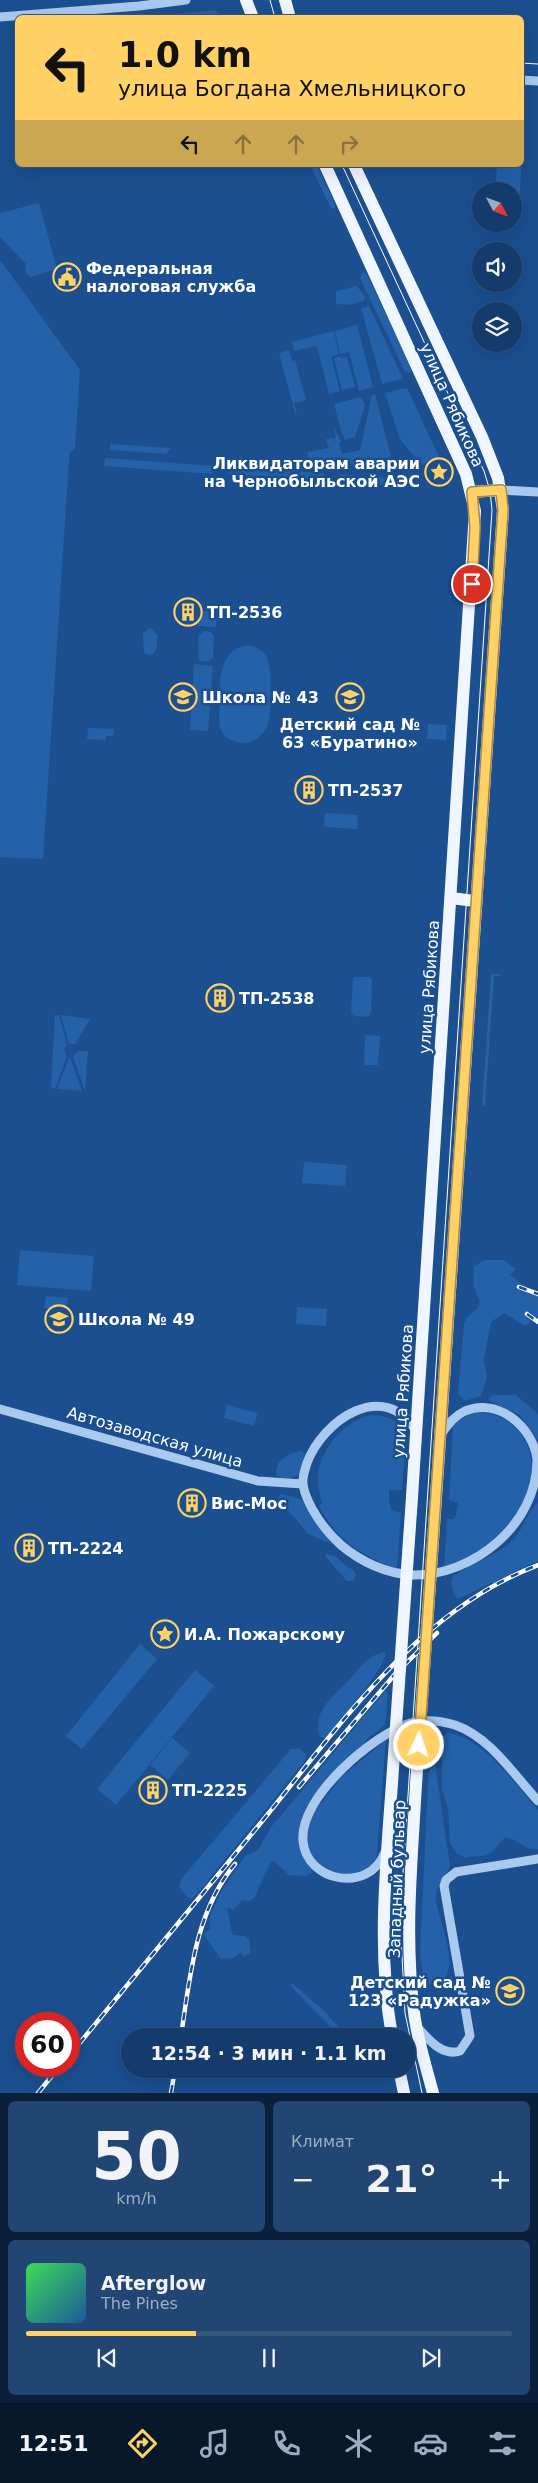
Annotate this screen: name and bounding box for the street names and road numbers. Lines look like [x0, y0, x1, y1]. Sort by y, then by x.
street label: улица Рябикова [416, 340, 488, 470]
street label: улица Рябикова [415, 919, 443, 1055]
street label: улица Рябикова [389, 1323, 417, 1459]
street label: Автозаводская улица [65, 1403, 245, 1471]
street label: Западный бульвар [385, 1800, 409, 1958]

